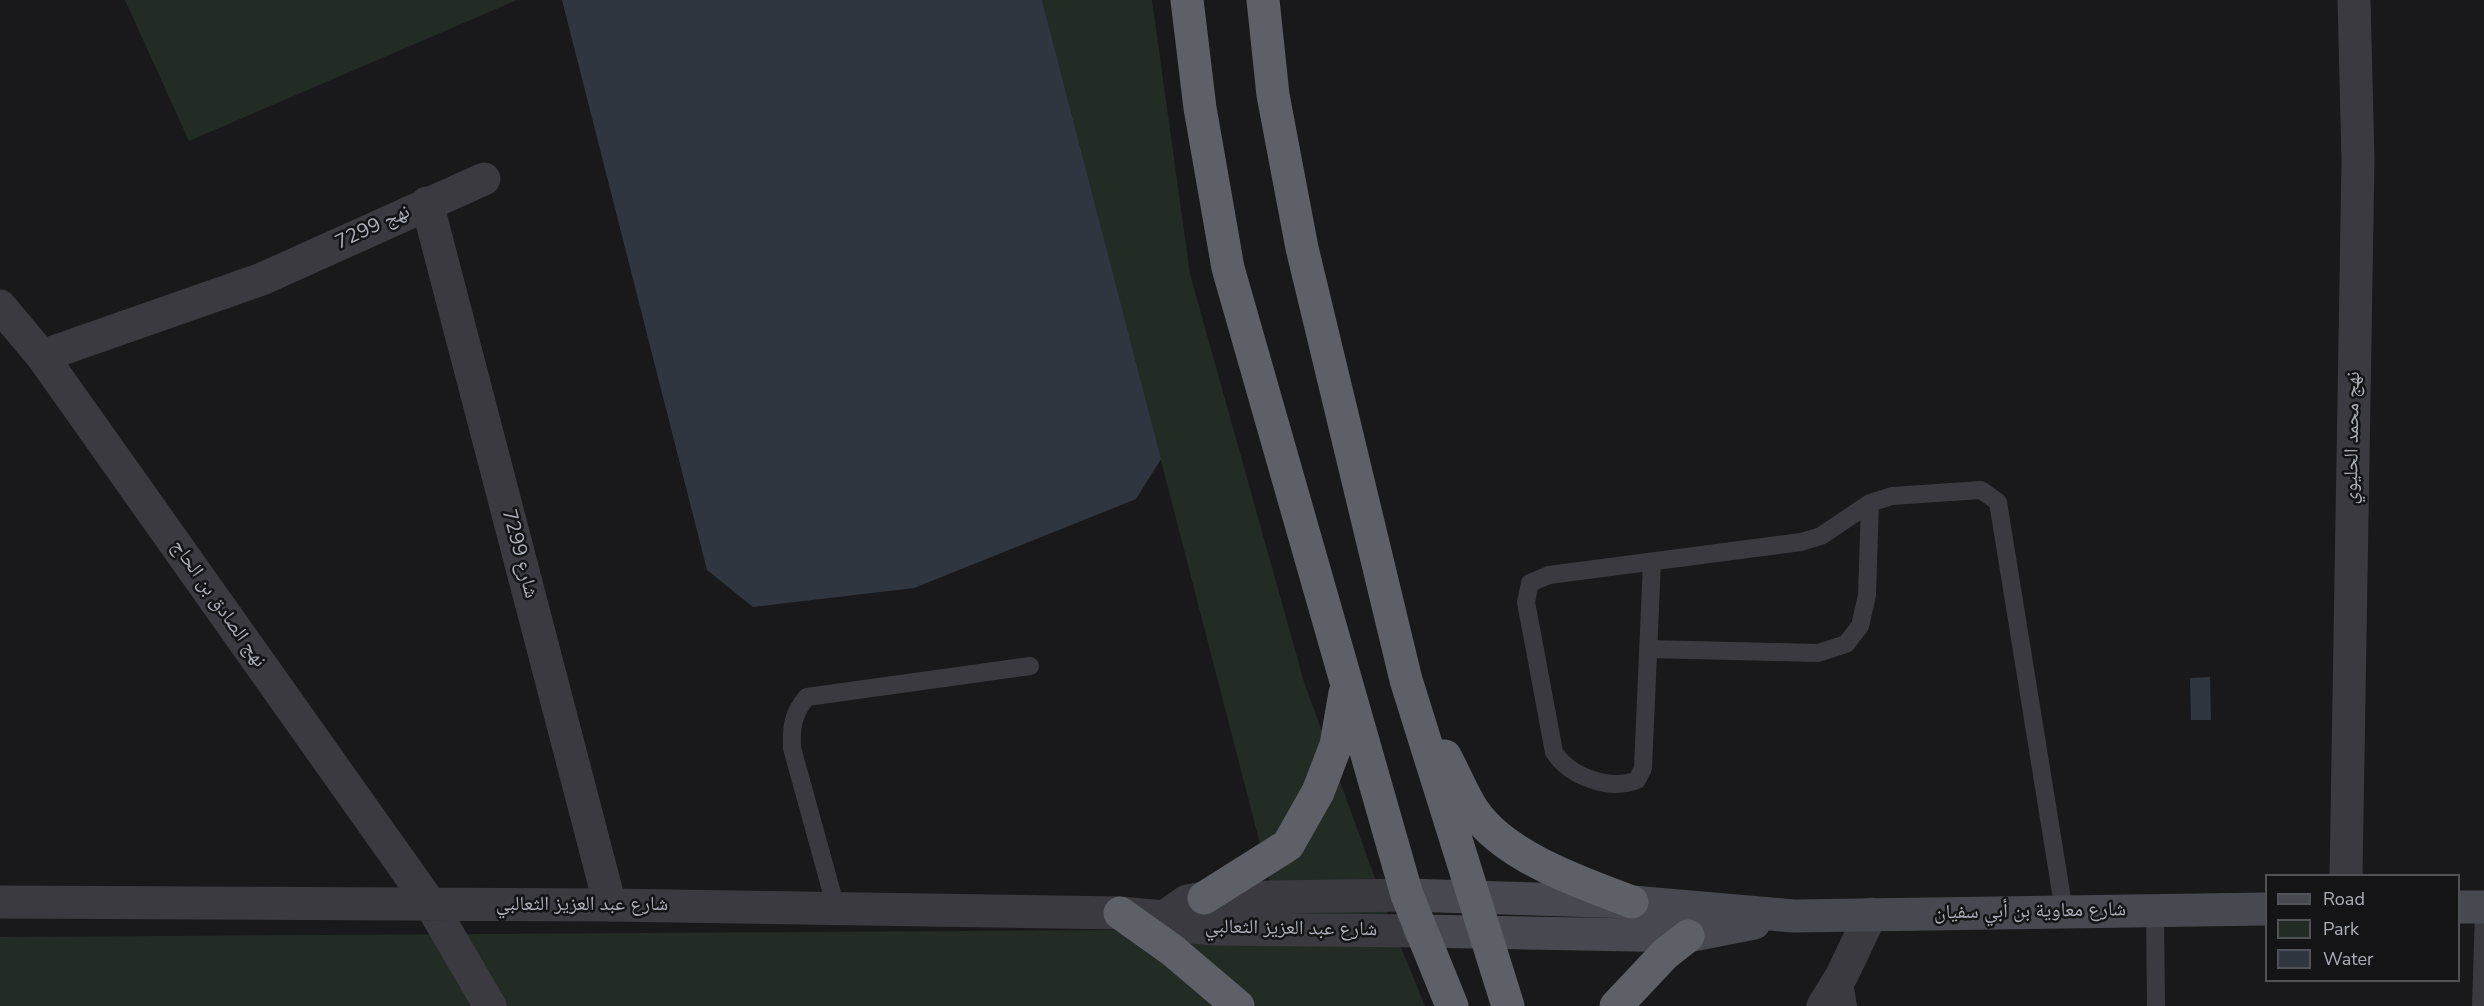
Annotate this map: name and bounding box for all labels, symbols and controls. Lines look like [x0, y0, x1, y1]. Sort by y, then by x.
street label: نهج 7299 [332, 200, 414, 256]
street label: نهج محمد الحليوي [2340, 371, 2366, 505]
street label: شارع 7299 [496, 507, 542, 601]
street label: نهج الصادق بن الحاج [165, 536, 271, 672]
legend [2265, 874, 2460, 982]
text: Road [2323, 887, 2365, 911]
street label: شارع عبد العزيز الثعالبي [496, 893, 668, 917]
street label: شارع معاوية بن أبي سفيان [1934, 898, 2126, 926]
street label: شارع عبد العزيز الثعالبي [1205, 915, 1377, 943]
text: Park [2323, 917, 2359, 941]
text: Water [2323, 947, 2374, 971]

